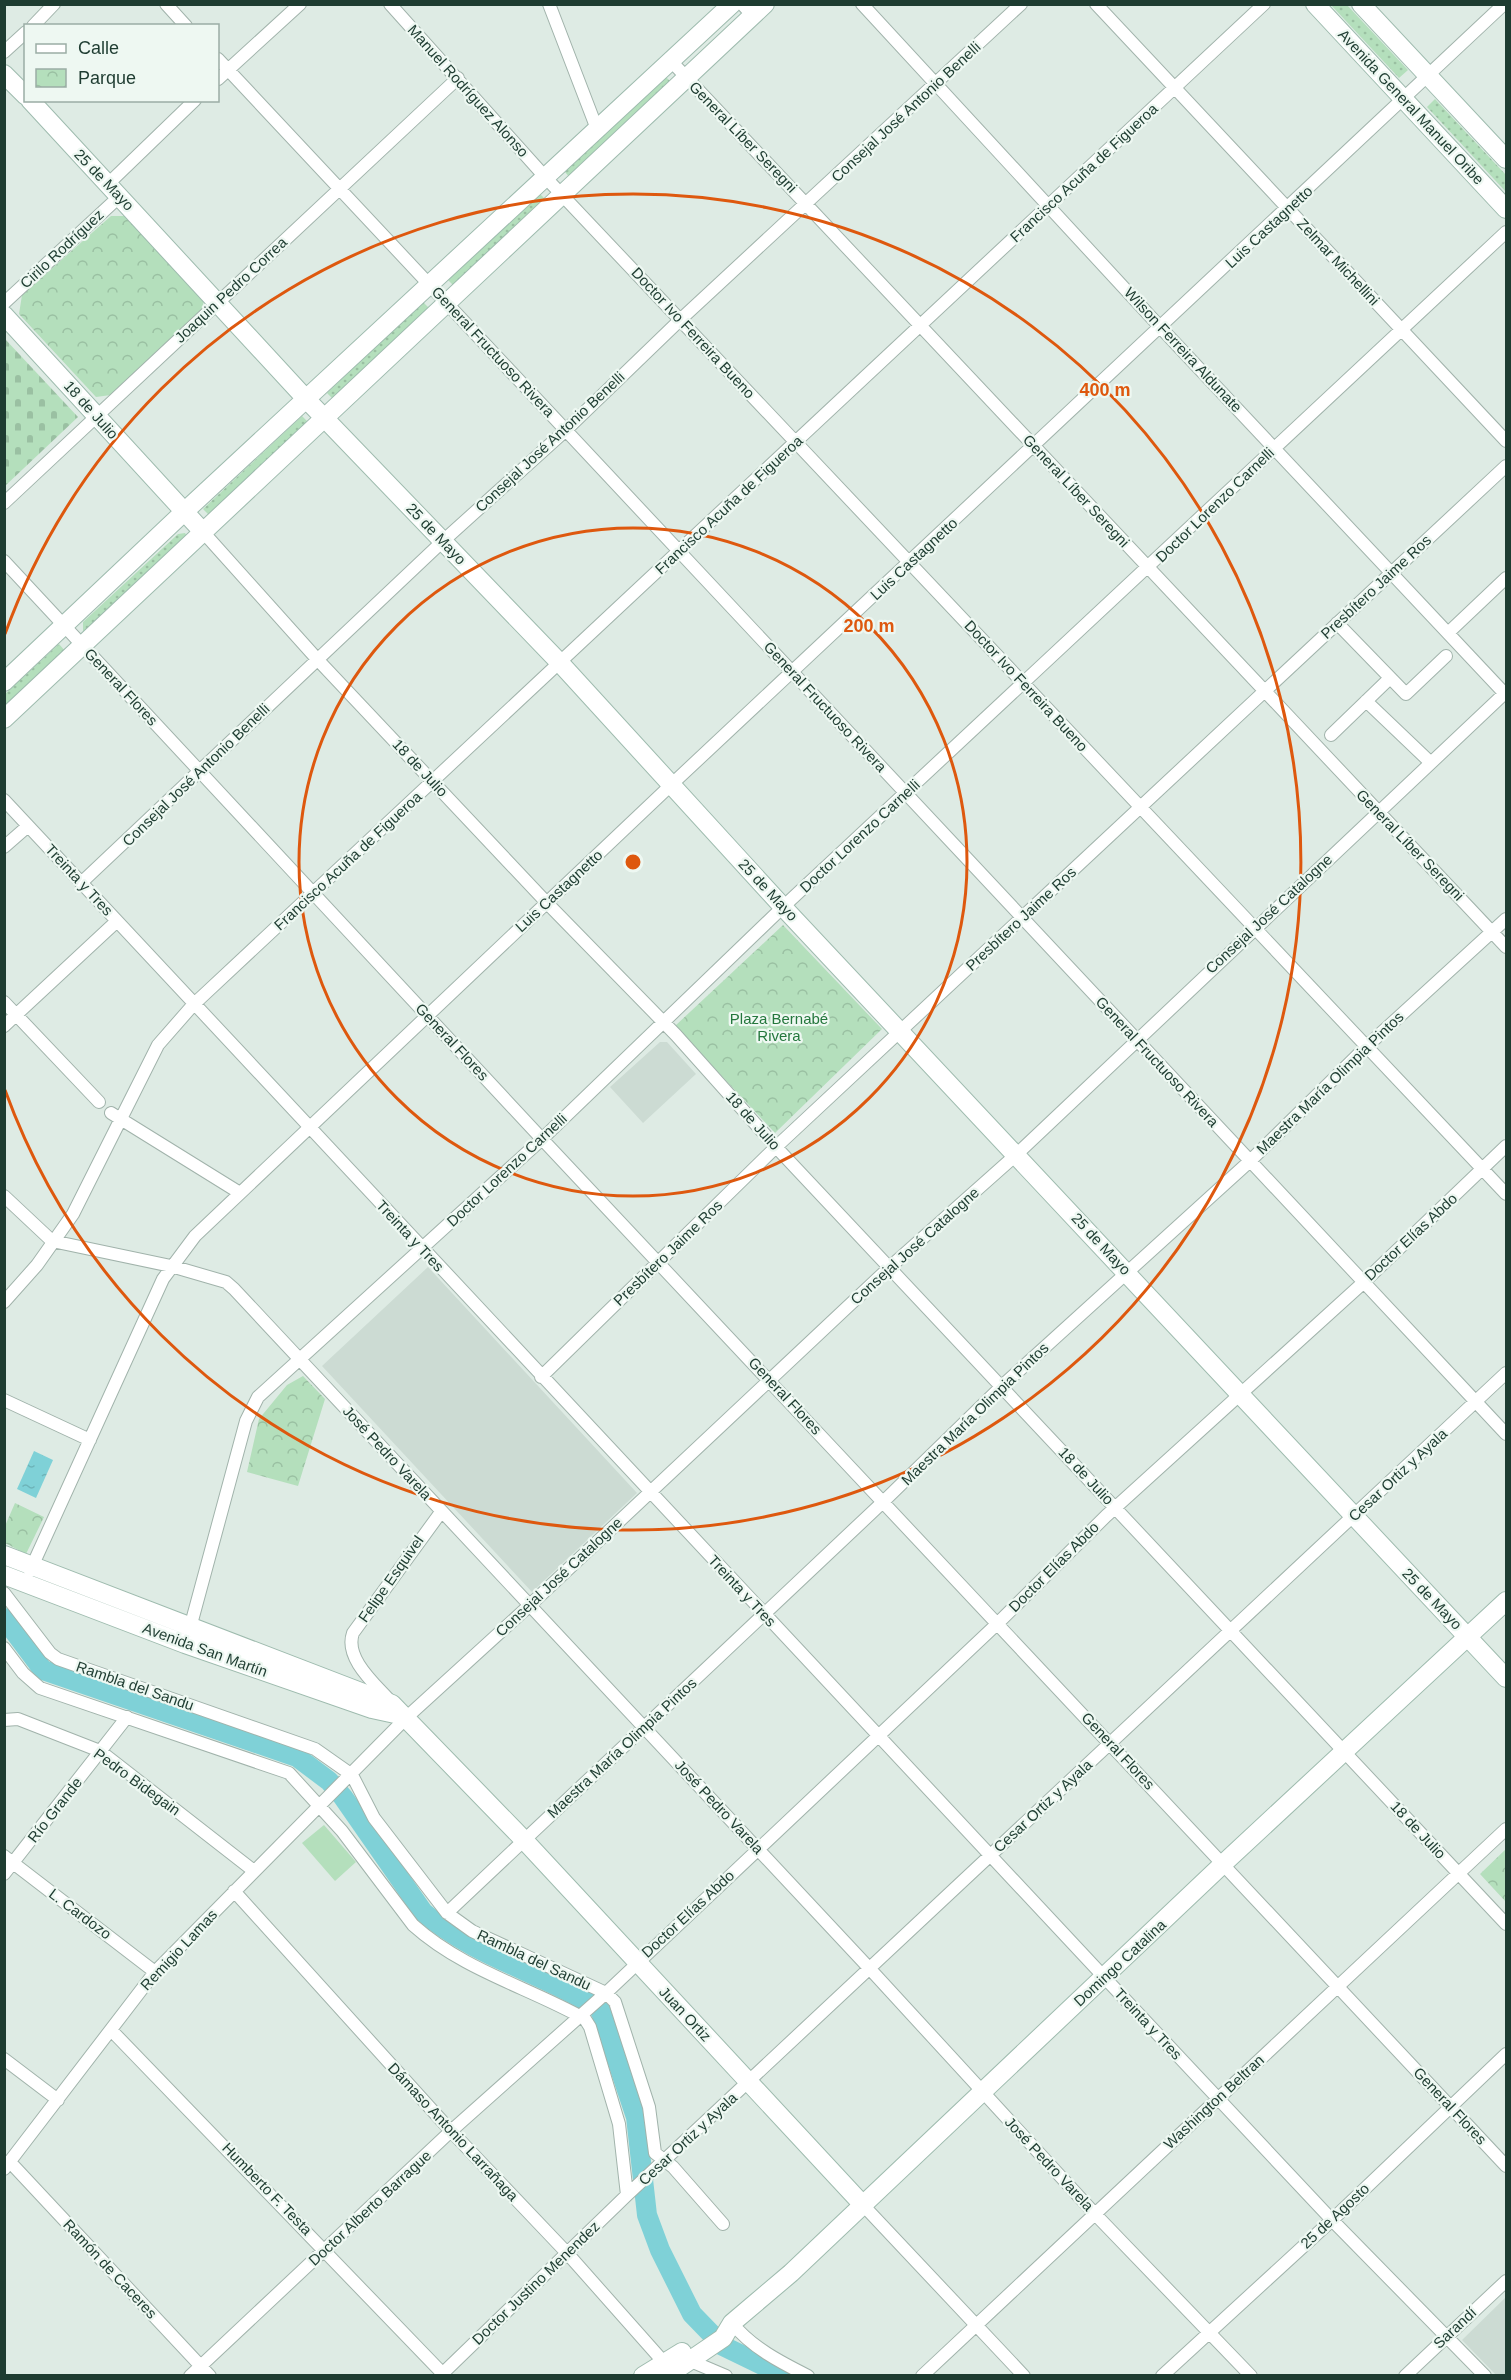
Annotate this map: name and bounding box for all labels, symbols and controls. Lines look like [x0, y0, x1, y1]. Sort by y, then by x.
street label: Manuel Rodríguez Alonso [405, 21, 532, 160]
legend [24, 24, 219, 102]
street label: Avenida General Manuel Oribe [1335, 26, 1488, 188]
text: Calle [78, 38, 119, 58]
street label: Consejal José Antonio Benelli [828, 38, 984, 185]
text: Parque [78, 68, 136, 88]
street label: General Líber Seregni [686, 78, 801, 196]
street label: Francisco Acuña de Figueroa [1007, 99, 1161, 245]
street label: 25 de Mayo [71, 146, 138, 214]
street label: Luis Castagnetto [1222, 182, 1316, 271]
street label: Cirilo Rodríguez [17, 206, 107, 292]
street label: Zelmar Michellini [1294, 215, 1383, 309]
street label: Joaquin Pedro Correa [171, 233, 291, 346]
street label: Doctor Ivo Ferreira Bueno [628, 264, 758, 402]
street label: General Fructuoso Rivera [429, 283, 559, 421]
street label: Wilson Ferreira Aldunate [1121, 284, 1246, 416]
street label: Consejal José Antonio Benelli [472, 368, 628, 515]
street label: 18 de Julio [61, 377, 122, 442]
text: 400 m [1079, 380, 1131, 400]
street label: Francisco Acuña de Figueroa [652, 431, 806, 577]
street label: General Líber Seregni [1020, 431, 1133, 550]
street label: Doctor Lorenzo Carnelli [1152, 444, 1277, 565]
street label: 25 de Mayo [403, 500, 470, 568]
street label: Luis Castagnetto [867, 514, 961, 603]
street label: Presbítero Jaime Ros [1317, 531, 1434, 642]
text: 200 m [843, 616, 895, 636]
street label: Doctor Ivo Ferreira Bueno [961, 617, 1091, 755]
street label: General Fructuoso Rivera [761, 638, 891, 776]
street label: General Flores [81, 645, 161, 729]
street label: Consejal José Antonio Benelli [119, 700, 273, 849]
street label: 18 de Julio [389, 735, 451, 800]
street label: Doctor Lorenzo Carnelli [796, 776, 923, 896]
street label: General Líber Seregni [1353, 786, 1468, 904]
street label: Francisco Acuña de Figueroa [271, 787, 425, 933]
street label: Treinta y Tres [42, 841, 117, 919]
street label: Luis Castagnetto [512, 846, 606, 935]
street label: Consejal José Catalogne [1202, 851, 1335, 977]
centre of rings [623, 852, 643, 872]
street label: 25 de Mayo [735, 855, 801, 924]
street label: Presbítero Jaime Ros [962, 863, 1079, 974]
street label: General Fructuoso Rivera [1093, 993, 1223, 1131]
street label: General Flores [412, 1000, 492, 1084]
street label: Maestra María Olimpia Pintos [1253, 1008, 1407, 1157]
park label: Plaza Bernabé Rivera [730, 1010, 828, 1044]
street label: 18 de Julio [723, 1088, 784, 1153]
street label: Doctor Lorenzo Carnelli [443, 1110, 570, 1230]
street label: Consejal José Catalogne [847, 1184, 982, 1308]
street label: Doctor Elías Abdo [1361, 1189, 1460, 1284]
street label: Presbítero Jaime Ros [610, 1196, 725, 1309]
street label: Treinta y Tres [373, 1197, 448, 1275]
street label: 25 de Mayo [1068, 1209, 1134, 1278]
street label: Maestra María Olimpia Pintos [898, 1339, 1052, 1488]
street label: General Flores [745, 1354, 825, 1438]
street label: José Pedro Varela [339, 1402, 436, 1504]
street label: Cesar Ortiz y Ayala [1345, 1424, 1451, 1525]
street label: 18 de Julio [1055, 1443, 1117, 1508]
street label: Consejal José Catalogne [492, 1514, 625, 1640]
street label: Doctor Elías Abdo [1005, 1518, 1102, 1615]
street label: Felipe Esquivel [354, 1532, 427, 1625]
street label: Treinta y Tres [705, 1552, 780, 1630]
street label: 25 de Mayo [1399, 1565, 1466, 1633]
street label: Avenida San Martín [140, 1619, 270, 1680]
street label: Rambla del Sandu [74, 1657, 196, 1714]
street label: Maestra María Olimpia Pintos [544, 1674, 700, 1821]
street label: General Flores [1078, 1709, 1158, 1793]
street label: Pedro Bidegain [91, 1745, 184, 1819]
street label: Cesar Ortiz y Ayala [990, 1755, 1096, 1856]
street label: José Pedro Varela [671, 1756, 768, 1858]
street label: Río Grande [24, 1774, 85, 1845]
street label: 18 de Julio [1387, 1797, 1449, 1862]
street label: Doctor Elías Abdo [638, 1866, 737, 1961]
street label: L. Cardozo [46, 1885, 115, 1942]
street label: Remigio Lamas [137, 1906, 220, 1994]
street label: Domingo Catalina [1070, 1915, 1170, 2010]
street label: Rambla del Sandu [475, 1926, 594, 1993]
street label: Juan Ortiz [656, 1983, 715, 2044]
street label: Treinta y Tres [1111, 1985, 1186, 2063]
street label: Washington Beltran [1160, 2051, 1267, 2152]
street label: Dámaso Antonio Larrañaga [385, 2059, 522, 2205]
street label: General Flores [1410, 2064, 1490, 2148]
street label: Cesar Ortiz y Ayala [635, 2088, 741, 2189]
street label: José Pedro Varela [1001, 2113, 1098, 2215]
street label: Humberto F. Testa [219, 2139, 316, 2239]
street label: Doctor Alberto Barrague [305, 2147, 434, 2269]
street label: 25 de Agosto [1297, 2180, 1372, 2252]
street label: Ramón de Caceres [60, 2216, 161, 2322]
street label: Doctor Justino Menendez [469, 2217, 603, 2348]
street label: Sarandí [1430, 2303, 1480, 2352]

